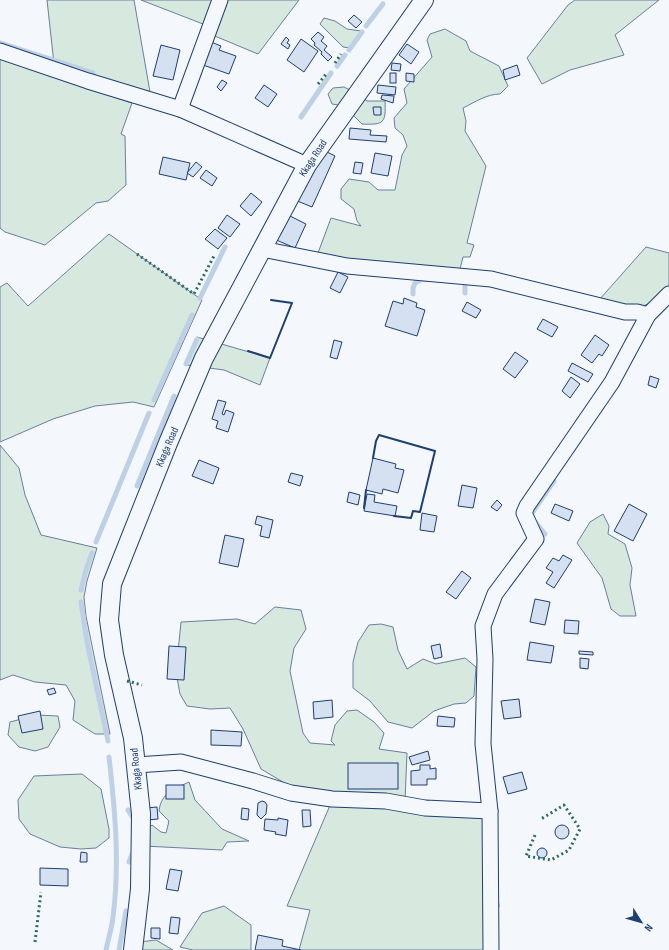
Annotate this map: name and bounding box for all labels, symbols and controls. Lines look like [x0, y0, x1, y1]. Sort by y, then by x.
street label: Kkaga Road [296, 137, 330, 179]
street label: Kkaga Road [153, 425, 181, 469]
street label: Kkaga Road [127, 747, 145, 791]
north arrow [621, 902, 661, 942]
text: N [642, 921, 656, 934]

